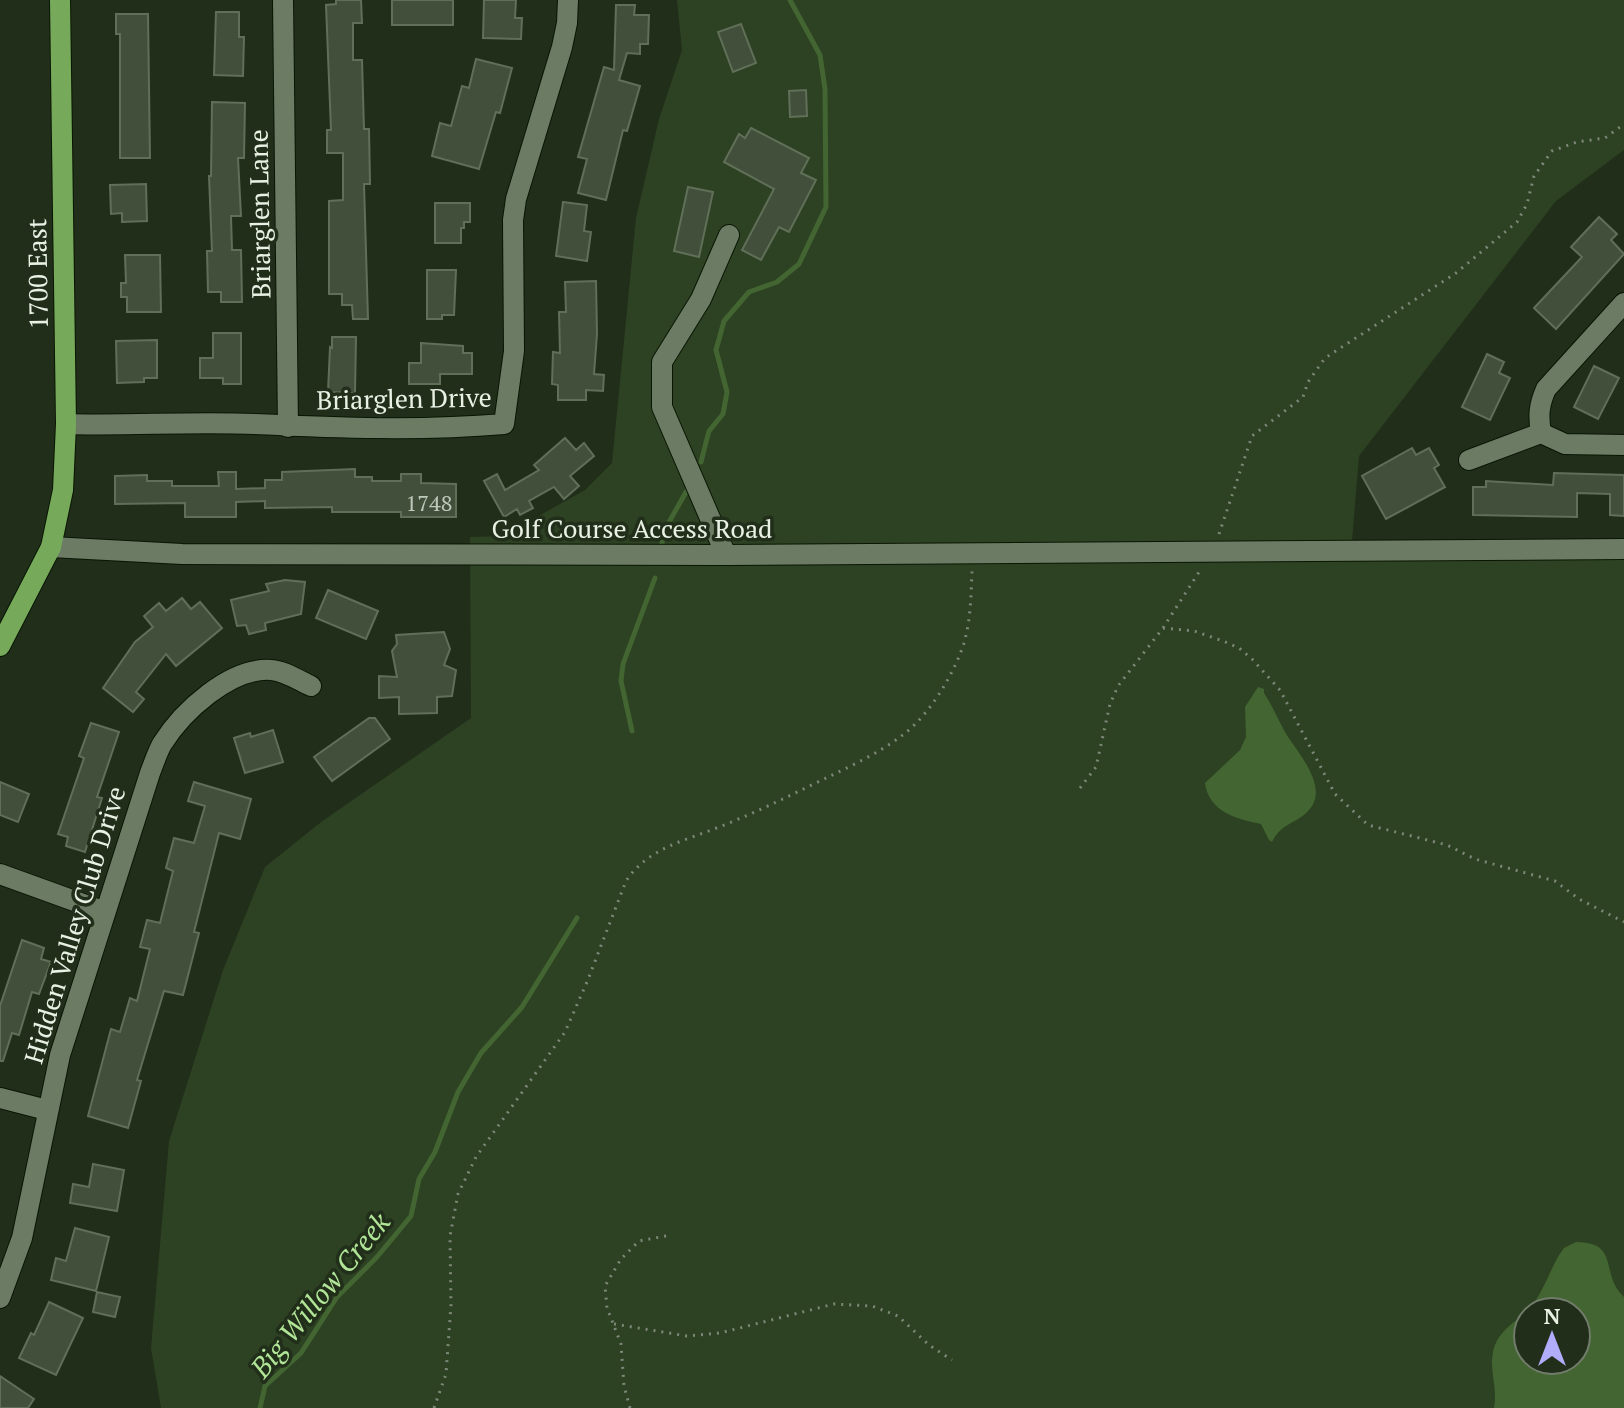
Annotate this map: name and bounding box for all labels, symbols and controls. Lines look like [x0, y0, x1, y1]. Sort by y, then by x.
street label: Briarglen Lane [241, 129, 277, 299]
street label: 1700 East [19, 218, 55, 330]
street label: Briarglen Drive [316, 379, 492, 417]
house number: 1748 [406, 488, 452, 517]
street label: Golf Course Access Road [492, 511, 772, 545]
street label: Hidden Valley Club Drive [16, 782, 132, 1067]
water label: Big Willow Creek [241, 1204, 398, 1386]
north arrow [1512, 1296, 1592, 1376]
text: N [1544, 1301, 1561, 1330]

